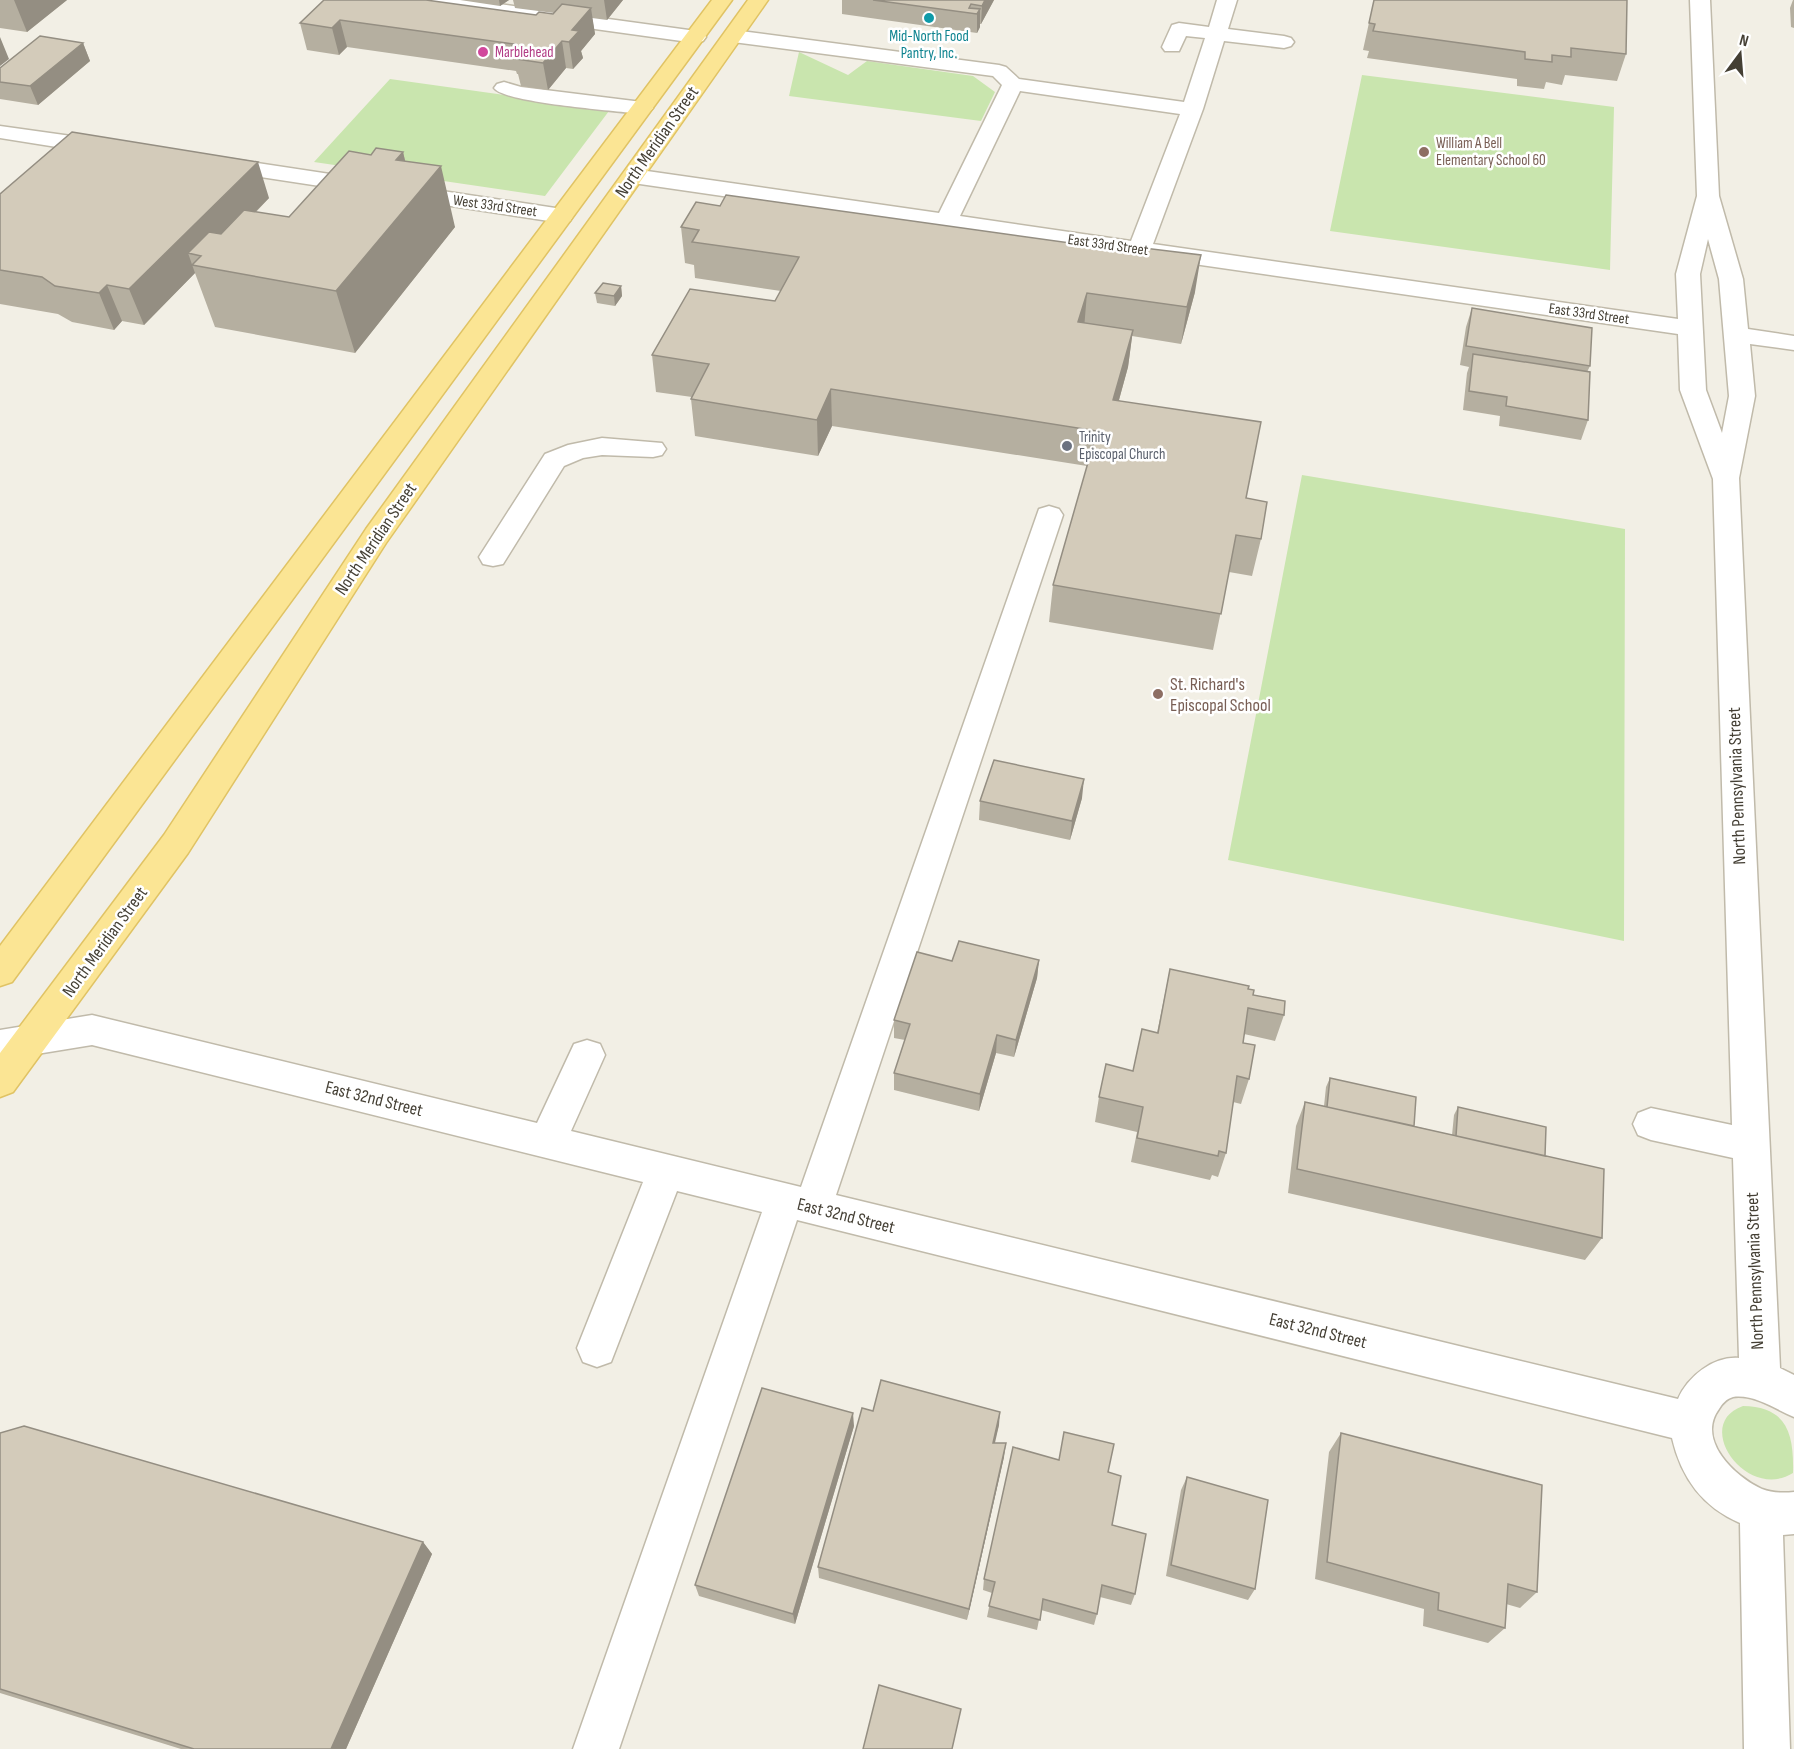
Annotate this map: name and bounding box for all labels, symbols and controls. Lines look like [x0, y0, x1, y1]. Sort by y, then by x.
marker: Mid-North Food Pantry, Inc. [922, 11, 936, 25]
north arrow [1710, 24, 1770, 84]
place label: Mid-North Food Pantry, Inc. [889, 27, 969, 63]
text: N [1737, 31, 1750, 51]
place label: Marblehead [495, 43, 554, 62]
marker: Marblehead [476, 45, 490, 59]
street label: North Meridian Street [611, 82, 703, 202]
place label: William A Bell Elementary School 60 [1436, 134, 1546, 170]
marker: William A Bell Elementary School 60 [1417, 145, 1431, 159]
street label: West 33rd Street [452, 191, 539, 221]
street label: East 33rd Street [1067, 230, 1150, 260]
street label: East 33rd Street [1548, 299, 1631, 329]
place label: Trinity Episcopal Church [1079, 428, 1165, 464]
marker: Trinity Episcopal Church [1060, 439, 1074, 453]
street label: North Meridian Street [331, 478, 422, 599]
place label: St. Richard's Episcopal School [1170, 674, 1271, 716]
marker: St. Richard's Episcopal School [1151, 687, 1165, 701]
street label: North Pennsylvania Street [1724, 706, 1750, 865]
street label: North Meridian Street [58, 882, 152, 1001]
street label: East 32nd Street [323, 1077, 425, 1121]
street label: North Pennsylvania Street [1742, 1191, 1768, 1350]
street label: East 32nd Street [795, 1194, 897, 1238]
street label: East 32nd Street [1267, 1309, 1369, 1353]

